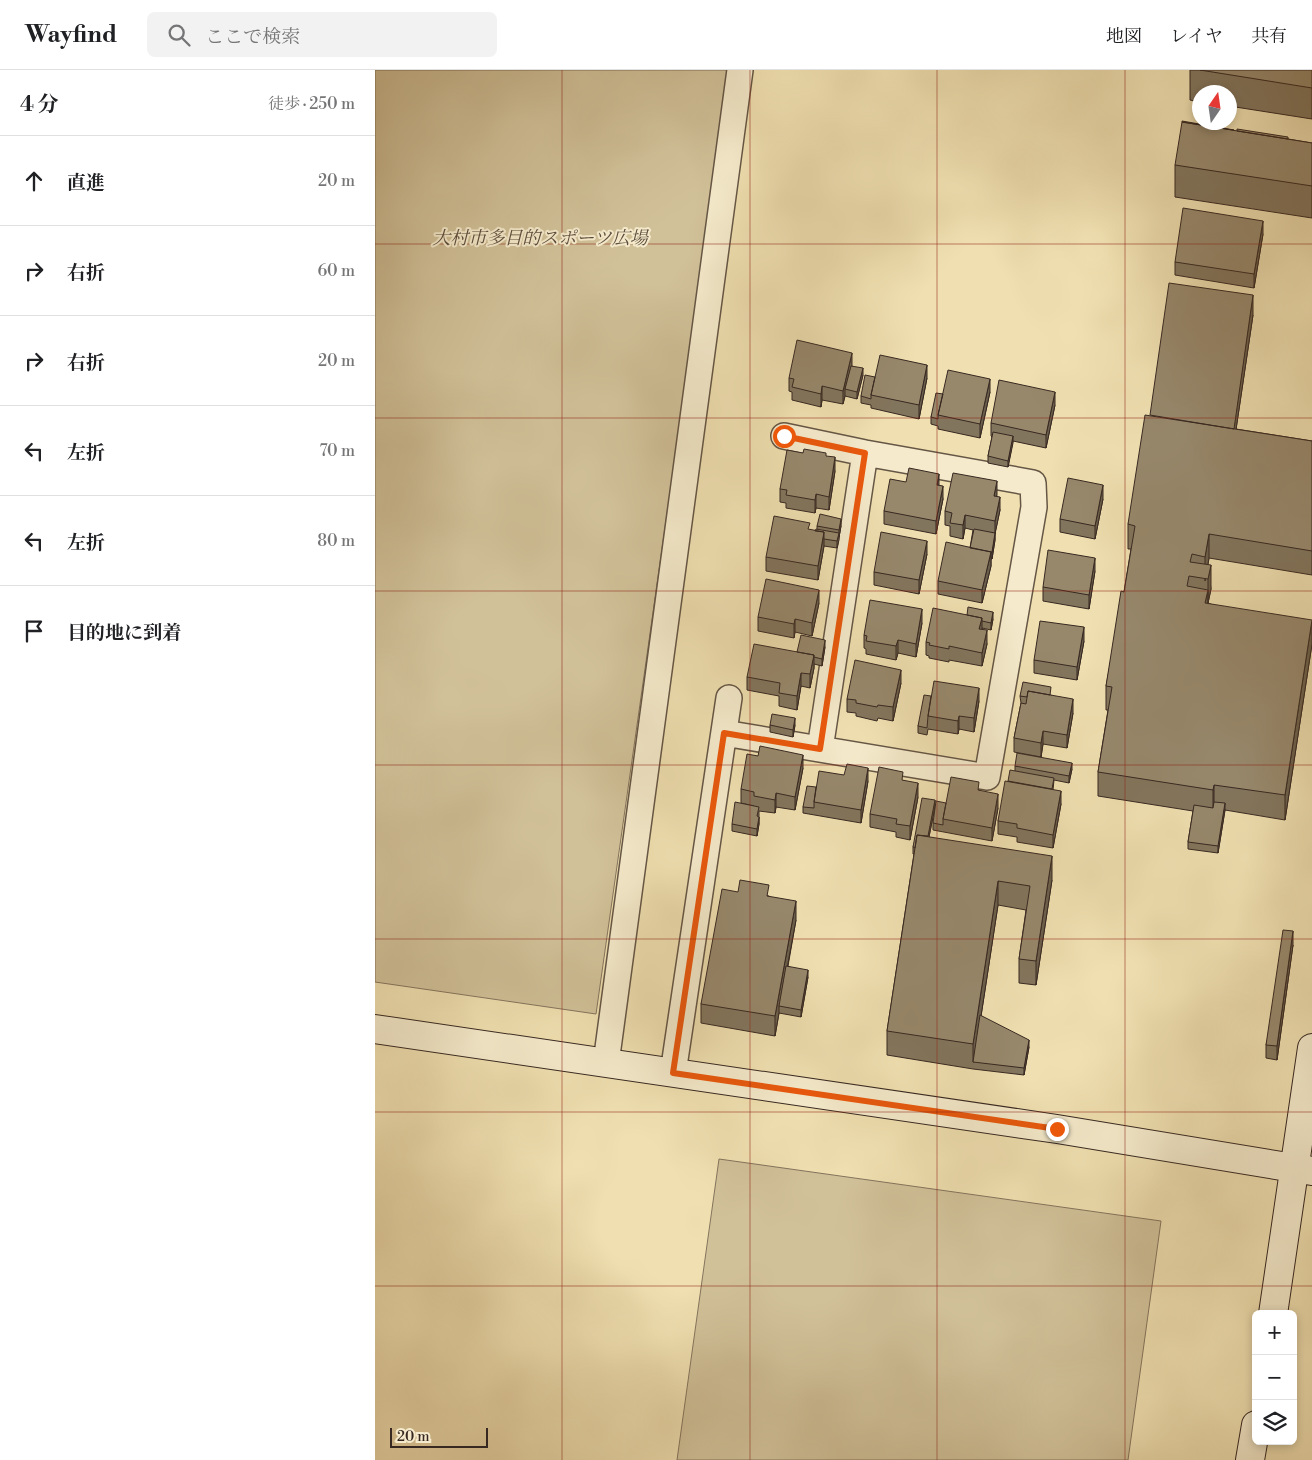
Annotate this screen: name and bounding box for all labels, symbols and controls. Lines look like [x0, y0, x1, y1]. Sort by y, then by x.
search box [147, 12, 497, 57]
text: Wayfind [25, 20, 117, 50]
icon: search [165, 21, 193, 49]
text: ここで検索 [205, 25, 300, 49]
text: 地図 [1106, 25, 1142, 48]
text: レイヤ [1170, 25, 1223, 48]
text: 共有 [1251, 25, 1287, 48]
north arrow [1192, 85, 1237, 130]
text: 4 分 [20, 92, 58, 118]
text: 徒歩 · 250 m [268, 94, 355, 114]
icon: ahead [20, 167, 48, 195]
text: 直進 [67, 171, 105, 195]
text: 20 m [318, 171, 355, 191]
park label: 大村市多目的スポーツ広場 [432, 227, 650, 250]
icon: right [20, 257, 48, 285]
text: 右折 [67, 261, 105, 285]
text: 60 m [317, 261, 355, 281]
icon: right [20, 347, 48, 375]
text: 右折 [67, 351, 105, 375]
text: 20 m [318, 351, 355, 371]
route start [773, 425, 796, 448]
icon: left [20, 437, 48, 465]
text: 左折 [67, 441, 105, 465]
text: 70 m [319, 441, 355, 461]
icon: left [20, 527, 48, 555]
text: 左折 [67, 531, 105, 555]
text: 80 m [317, 531, 355, 551]
icon: arrive [20, 617, 48, 645]
text: 目的地に到着 [67, 621, 181, 645]
route end [1046, 1118, 1069, 1141]
map controls [1252, 1310, 1297, 1445]
button: + [1252, 1310, 1297, 1355]
button: − [1252, 1355, 1297, 1400]
button: layers [1252, 1400, 1297, 1445]
scale bar [390, 1425, 487, 1448]
text: 20 m [397, 1428, 429, 1446]

